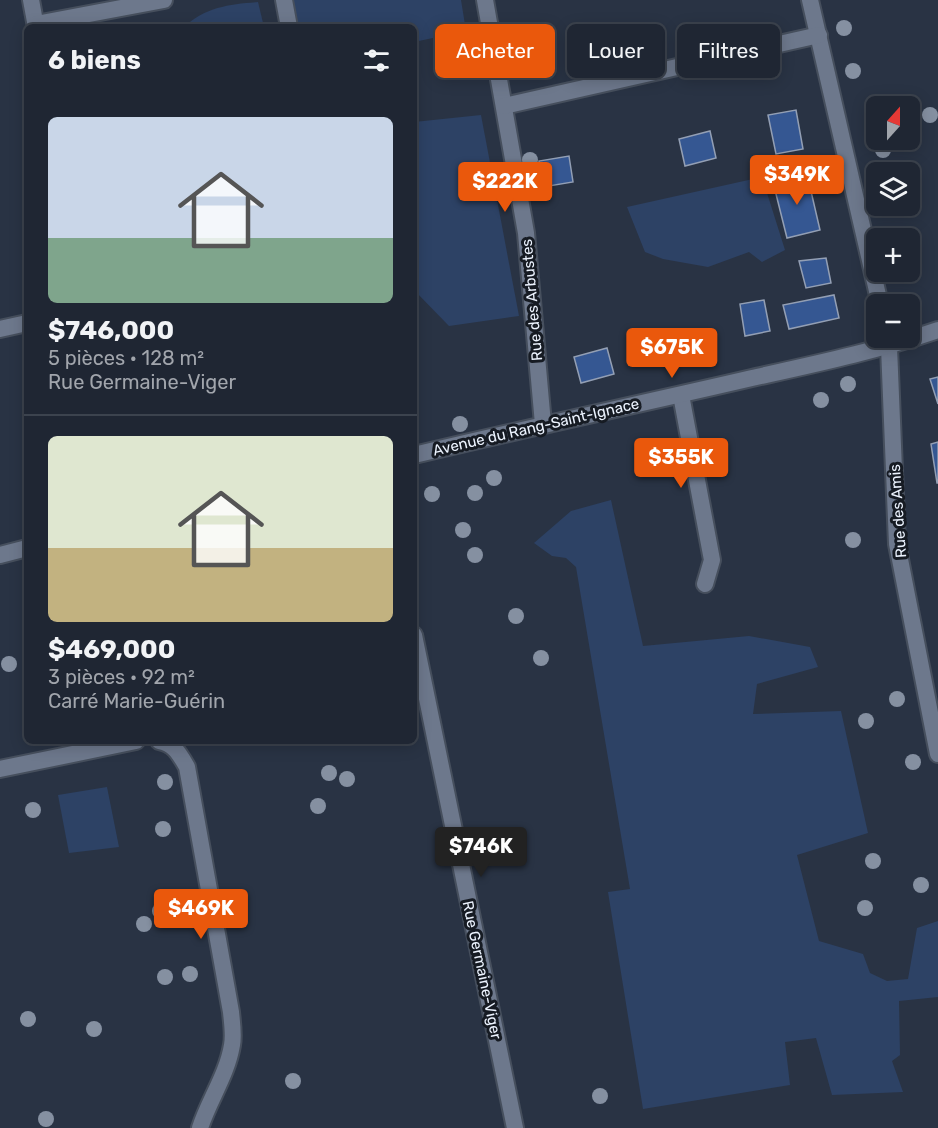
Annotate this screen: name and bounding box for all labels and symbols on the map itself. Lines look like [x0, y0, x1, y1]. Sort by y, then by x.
north arrow [866, 96, 920, 150]
pin: $349K [755, 155, 839, 206]
pin: $222K [463, 162, 547, 213]
street label: Rue des Arbustes [518, 238, 546, 362]
pin: $675K [630, 328, 714, 379]
street label: Avenue du Rang-Saint-Ignace [431, 394, 641, 460]
pin: $355K [639, 438, 723, 489]
street label: Rue des Amis [886, 463, 910, 558]
pin: $746K [439, 827, 523, 878]
pin: $469K [159, 889, 243, 940]
street label: Rue Germaine-Viger [459, 899, 506, 1041]

